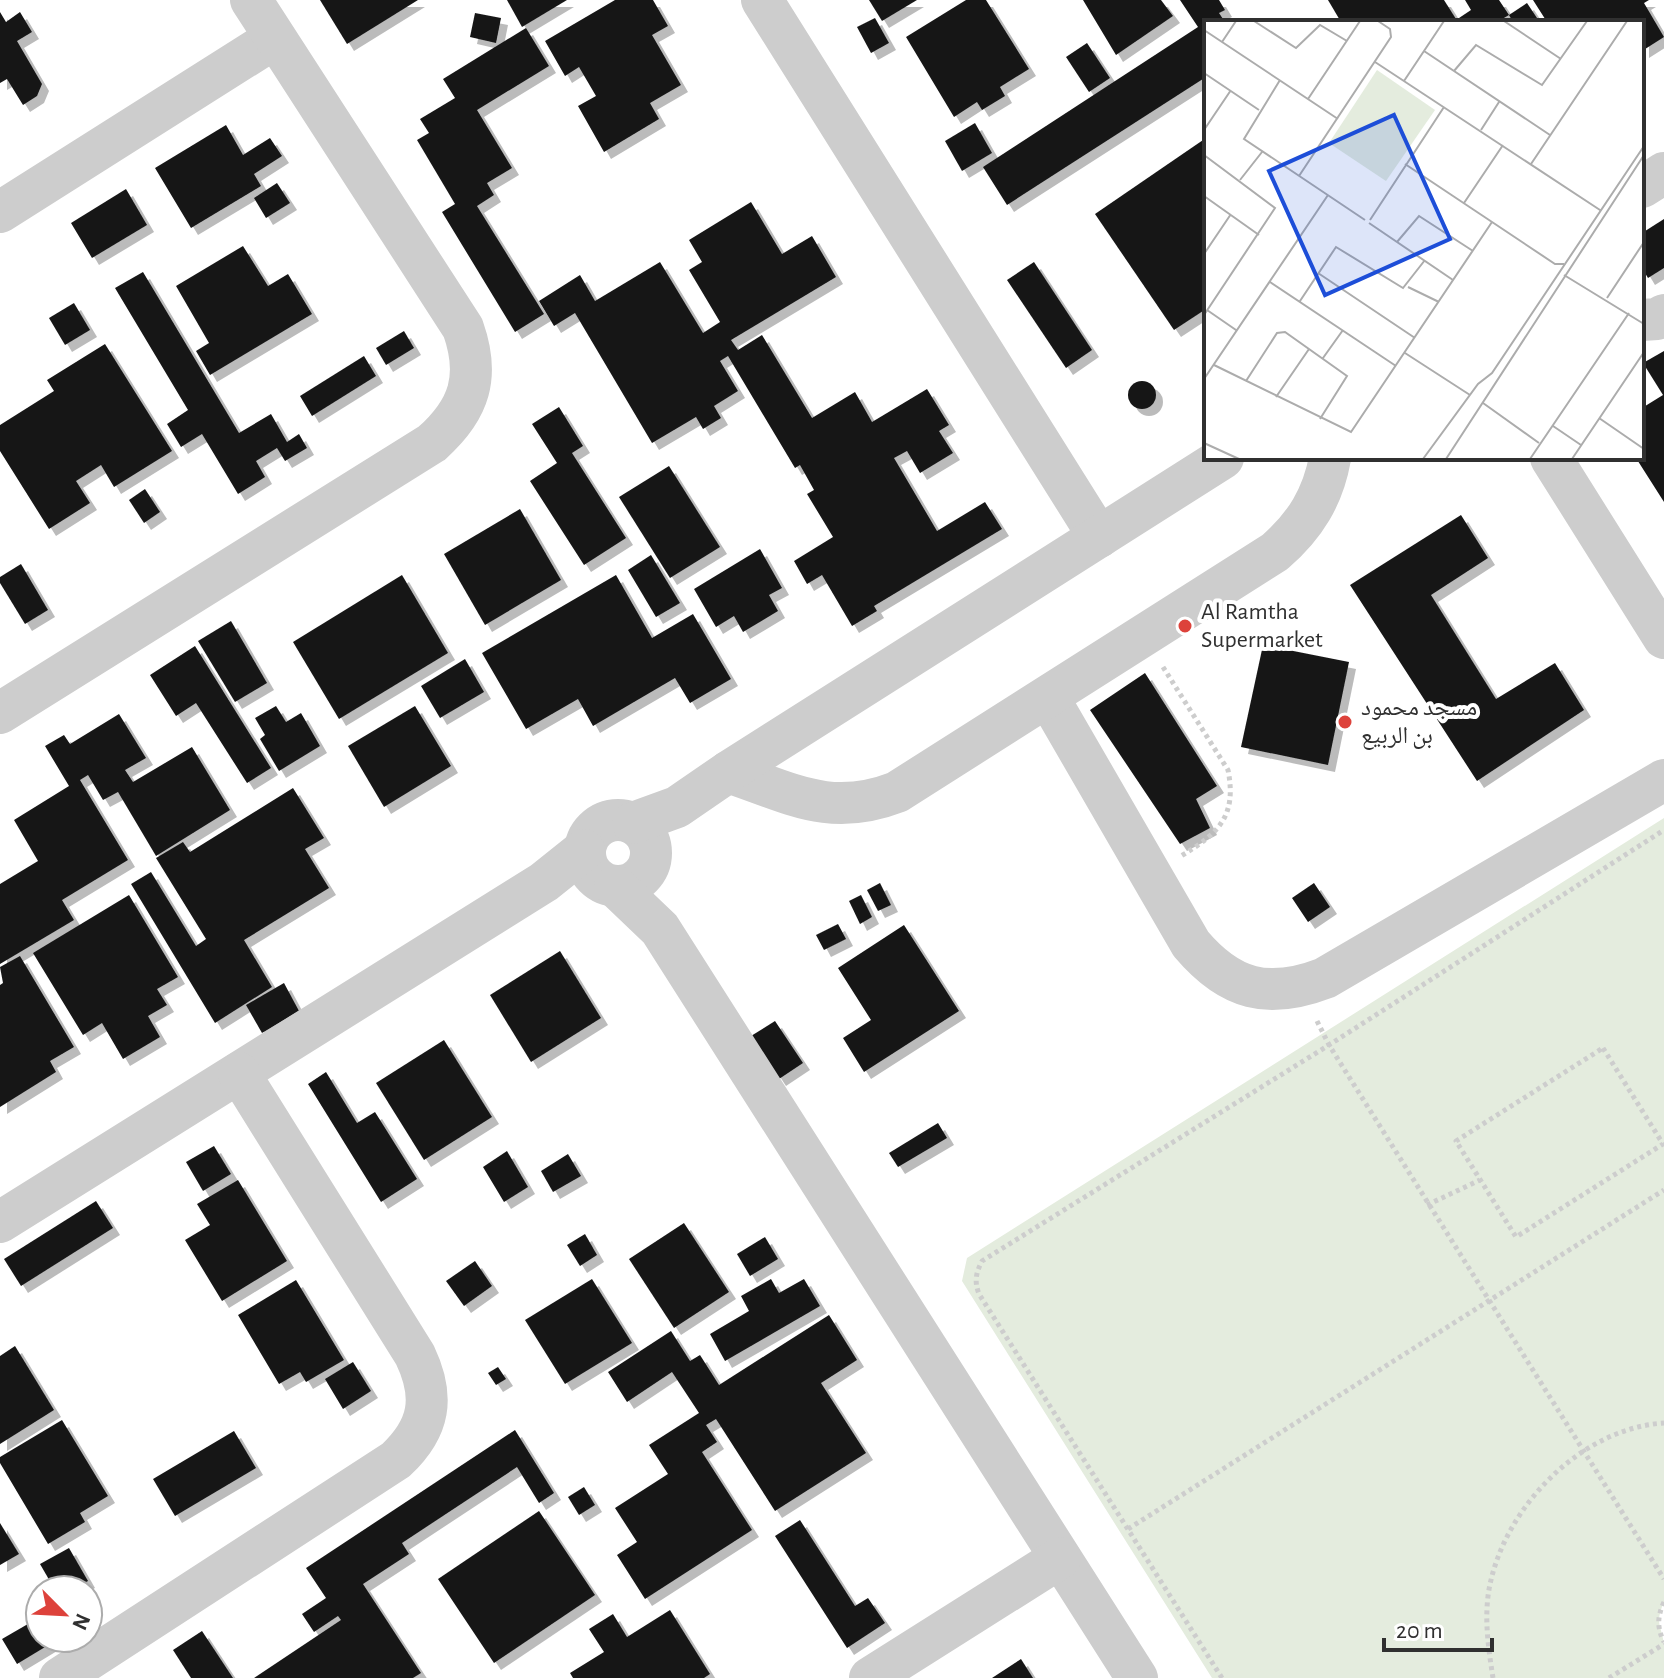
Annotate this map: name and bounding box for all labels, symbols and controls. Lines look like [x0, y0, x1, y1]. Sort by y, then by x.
inset map [1204, 20, 1644, 460]
place label: Al Ramtha Supermarket [1201, 600, 1323, 652]
marker: Al Ramtha Supermarket [1176, 617, 1194, 635]
place label: مسجد محمود بن الربيع [1361, 696, 1477, 750]
marker: مسجد محمود بن الربيع [1336, 713, 1354, 731]
north arrow [24, 1574, 104, 1654]
scale bar [1384, 1602, 1492, 1652]
text: N [68, 1610, 95, 1633]
text: 20 m [1396, 1619, 1443, 1643]

